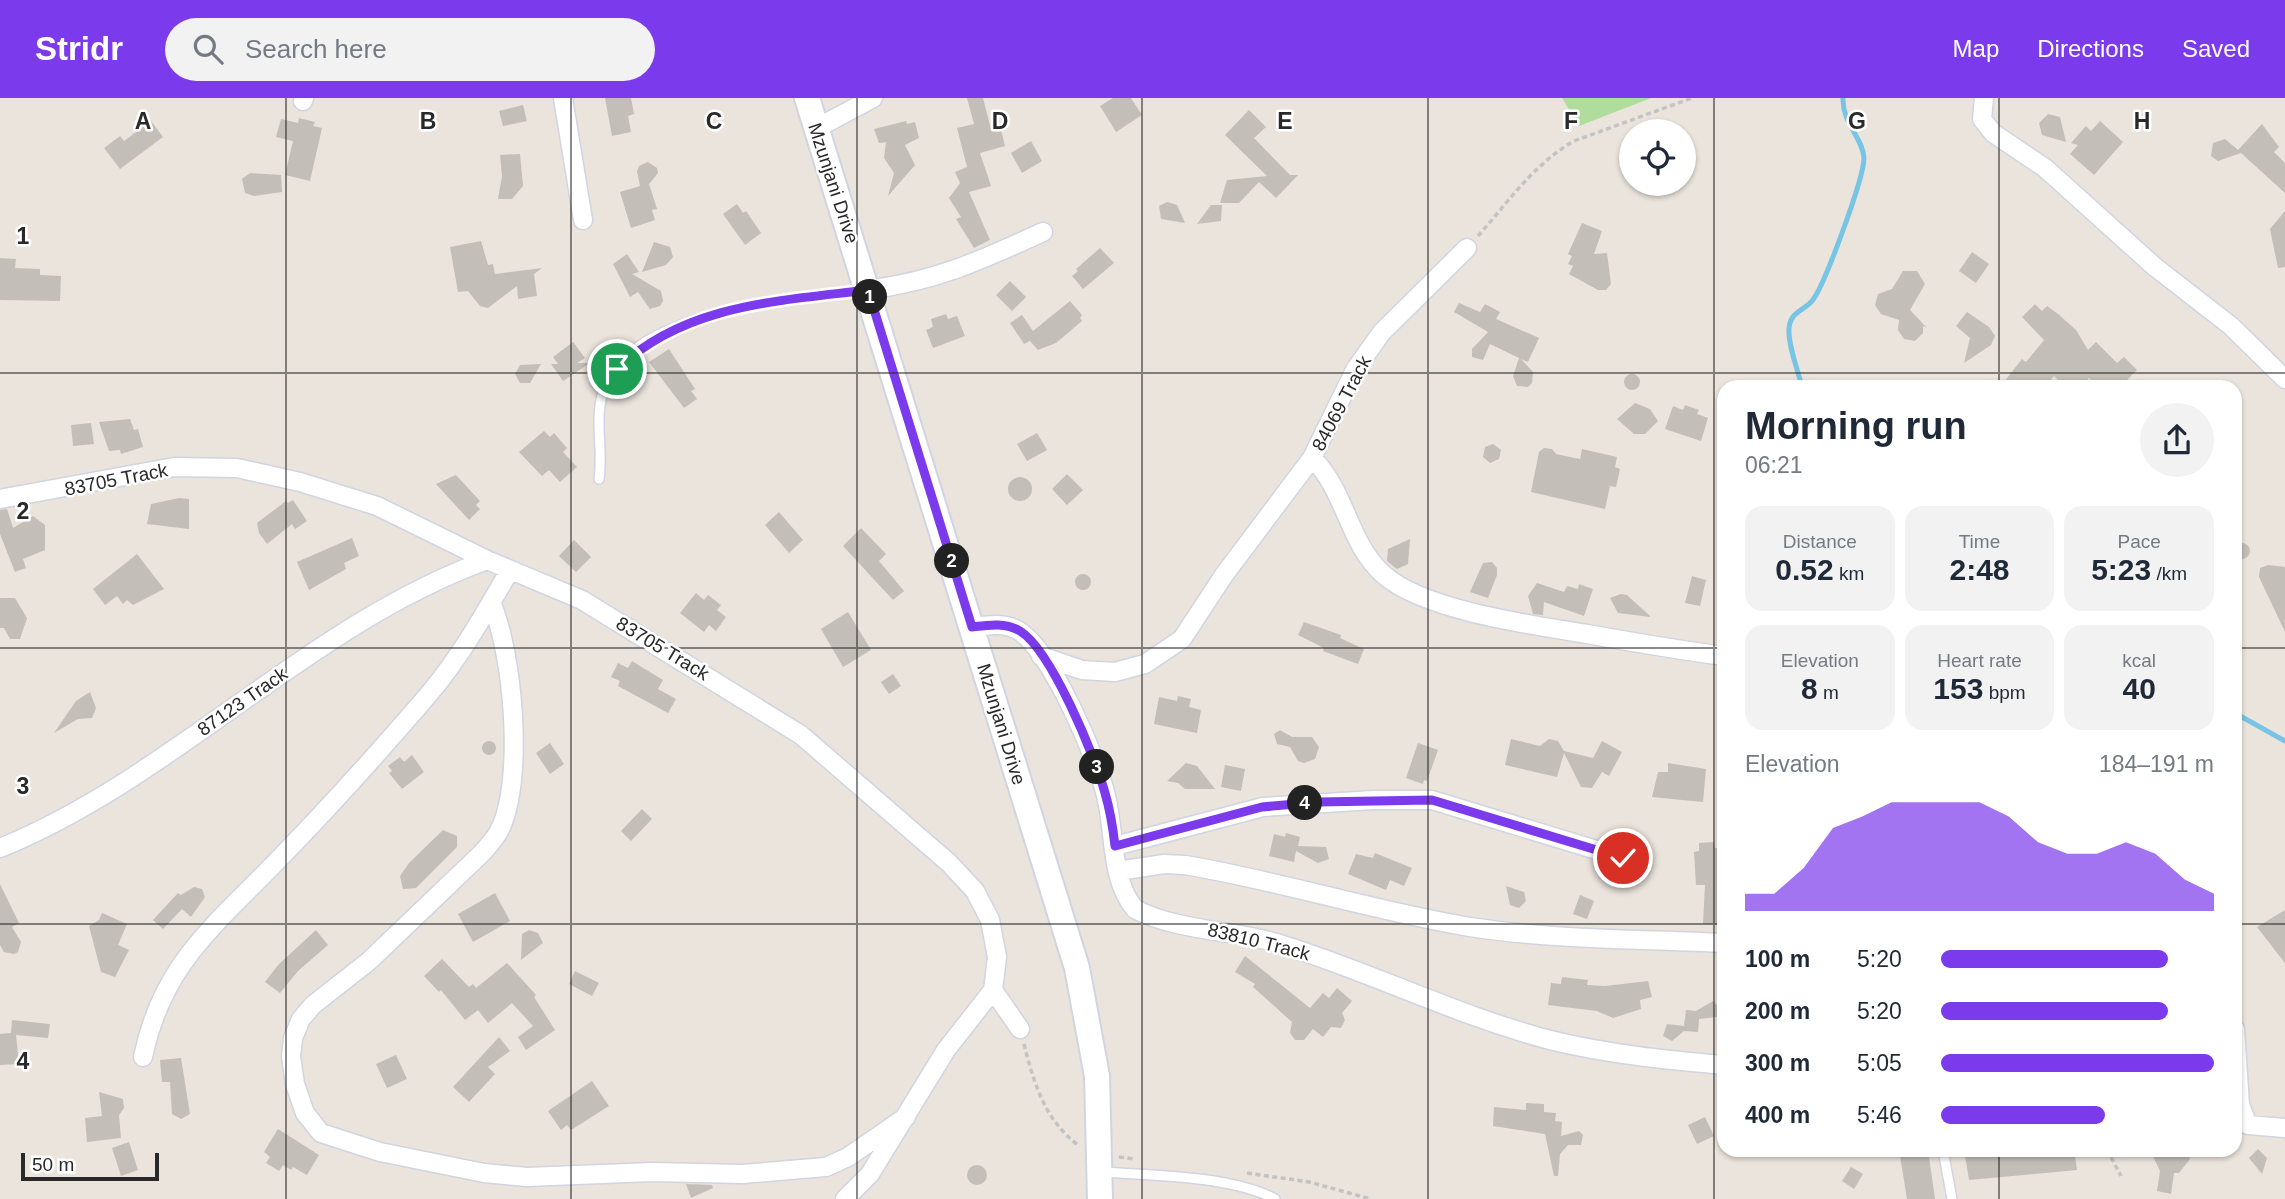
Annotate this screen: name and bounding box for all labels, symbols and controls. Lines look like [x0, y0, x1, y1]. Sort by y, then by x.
search box [165, 18, 655, 81]
text: Stridr [35, 30, 123, 67]
icon: search [189, 30, 227, 68]
text: Search here [245, 34, 387, 64]
text: Map [1953, 35, 1999, 62]
text: Directions [2037, 35, 2144, 62]
text: Saved [2182, 35, 2250, 62]
text: A [135, 108, 151, 134]
text: B [420, 108, 436, 134]
text: C [706, 108, 722, 134]
text: D [992, 108, 1008, 134]
text: E [1277, 108, 1293, 134]
text: F [1564, 108, 1578, 134]
text: G [1848, 108, 1866, 134]
text: H [2134, 108, 2150, 134]
map controls [1619, 119, 1696, 196]
button: locate [1619, 119, 1696, 196]
street label: Mzunjani Drive [804, 120, 863, 246]
text: 1 [17, 223, 30, 249]
pin: 1 [852, 280, 888, 314]
text: 1 [864, 286, 875, 307]
pin [587, 339, 647, 399]
icon: arrive [598, 350, 636, 388]
street label: 84069 Track [1308, 352, 1375, 454]
button: share [2140, 403, 2214, 477]
text: Morning run [1745, 405, 1967, 447]
text: 06:21 [1745, 452, 1803, 478]
street label: 83705 Track [63, 459, 170, 500]
text: 2 [17, 498, 29, 524]
text: Distance [1783, 531, 1857, 552]
text: Time [1959, 531, 2000, 552]
text: Pace [2118, 531, 2161, 552]
pin: 2 [934, 544, 970, 578]
text: 2 [946, 550, 957, 571]
text: 0.52 [1775, 553, 1834, 586]
text: 2:48 [1949, 553, 2010, 586]
text: 5:23 [2091, 553, 2151, 586]
text: km [1834, 563, 1864, 584]
text: /km [2151, 563, 2187, 584]
street label: 83705 Track [613, 612, 713, 685]
text: Elevation [1781, 650, 1859, 671]
text: Heart rate [1937, 650, 2022, 671]
text: kcal [2122, 650, 2156, 671]
street label: Mzunjani Drive [973, 661, 1030, 787]
street label: 87123 Track [193, 663, 292, 740]
text: 8 [1801, 672, 1818, 705]
text: 153 [1933, 672, 1983, 705]
text: 40 [2122, 672, 2156, 705]
text: m [1818, 682, 1839, 703]
text: bpm [1983, 682, 2026, 703]
pin: 3 [1080, 750, 1114, 784]
text: Elevation [1745, 751, 1840, 777]
text: 184–191 m [2099, 751, 2214, 777]
text: 3 [1091, 756, 1102, 777]
text: 3 [17, 773, 29, 799]
pin: 4 [1288, 786, 1322, 820]
text: 4 [1299, 792, 1310, 813]
pin [1593, 828, 1653, 888]
icon: check [1604, 839, 1642, 877]
street label: 83810 Track [1206, 919, 1313, 964]
text: 100 m [1745, 946, 1810, 972]
text: 5:20 [1857, 946, 1902, 972]
text: 200 m [1745, 998, 1810, 1024]
text: 5:20 [1857, 998, 1902, 1024]
text: 4 [17, 1048, 30, 1074]
text: 300 m [1745, 1050, 1810, 1076]
text: 5:05 [1857, 1050, 1902, 1076]
text: 400 m [1745, 1102, 1810, 1128]
text: 5:46 [1857, 1102, 1902, 1128]
scale bar [21, 1150, 159, 1182]
text: 50 m [32, 1154, 74, 1175]

